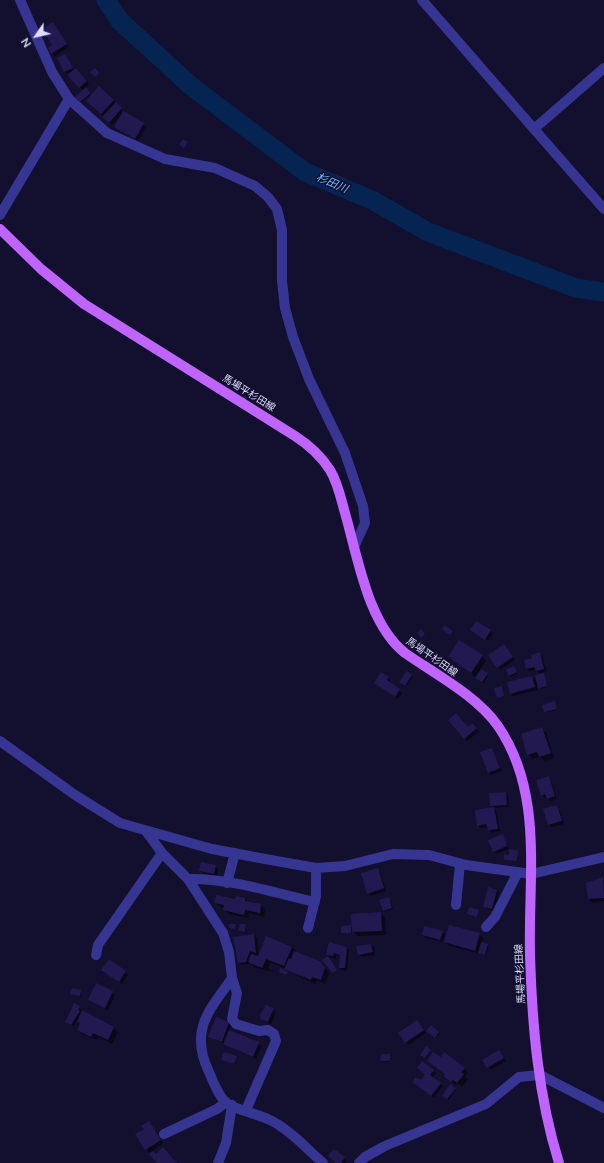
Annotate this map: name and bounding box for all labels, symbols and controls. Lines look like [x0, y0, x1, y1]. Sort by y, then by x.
north arrow [16, 16, 56, 56]
text: N [18, 36, 33, 50]
water label: 杉田川 [314, 170, 350, 196]
street label: 馬場平杉田線 [220, 372, 278, 414]
street label: 馬場平杉田線 [404, 635, 460, 679]
street label: 馬場平杉田線 [512, 944, 528, 1004]

